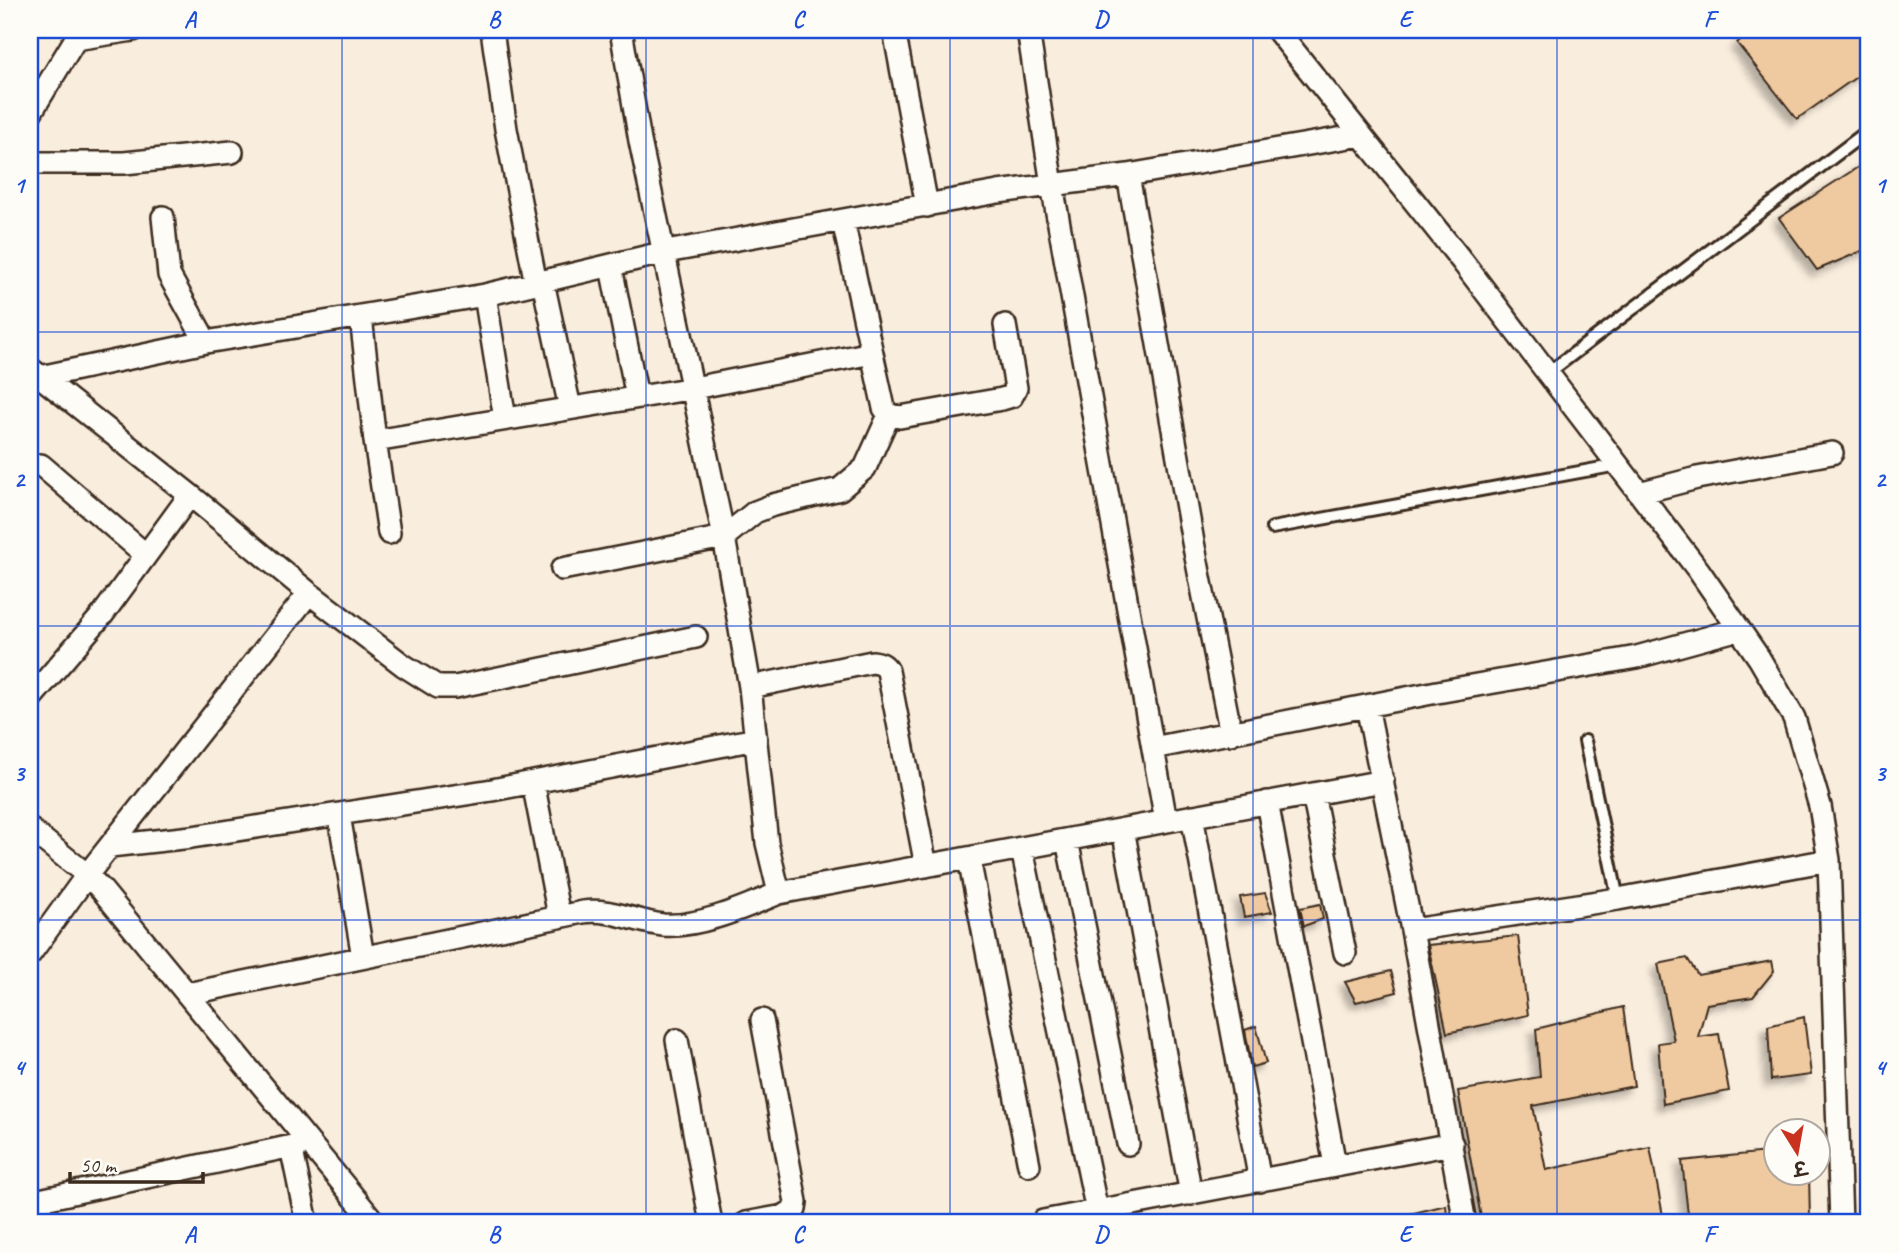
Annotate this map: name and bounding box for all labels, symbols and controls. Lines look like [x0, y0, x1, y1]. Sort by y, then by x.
text: A [184, 5, 198, 34]
text: B [488, 5, 502, 34]
text: C [793, 5, 807, 34]
text: D [1094, 5, 1110, 34]
text: E [1399, 5, 1415, 34]
text: F [1704, 5, 1720, 34]
text: 1 [14, 171, 27, 200]
text: 1 [1875, 171, 1888, 200]
text: 2 [14, 465, 27, 494]
text: 2 [1875, 465, 1888, 494]
text: 3 [14, 759, 27, 788]
text: 3 [1875, 759, 1888, 788]
text: 4 [14, 1053, 27, 1082]
text: 4 [1875, 1053, 1888, 1082]
north arrow [1762, 1116, 1832, 1186]
scale bar [70, 1141, 203, 1185]
text: 50 m [80, 1152, 118, 1178]
text: उ [1789, 1154, 1811, 1181]
text: A [184, 1220, 198, 1249]
text: B [488, 1220, 502, 1249]
text: C [793, 1220, 807, 1249]
text: D [1094, 1220, 1110, 1249]
text: E [1399, 1220, 1415, 1249]
text: F [1704, 1220, 1720, 1249]

